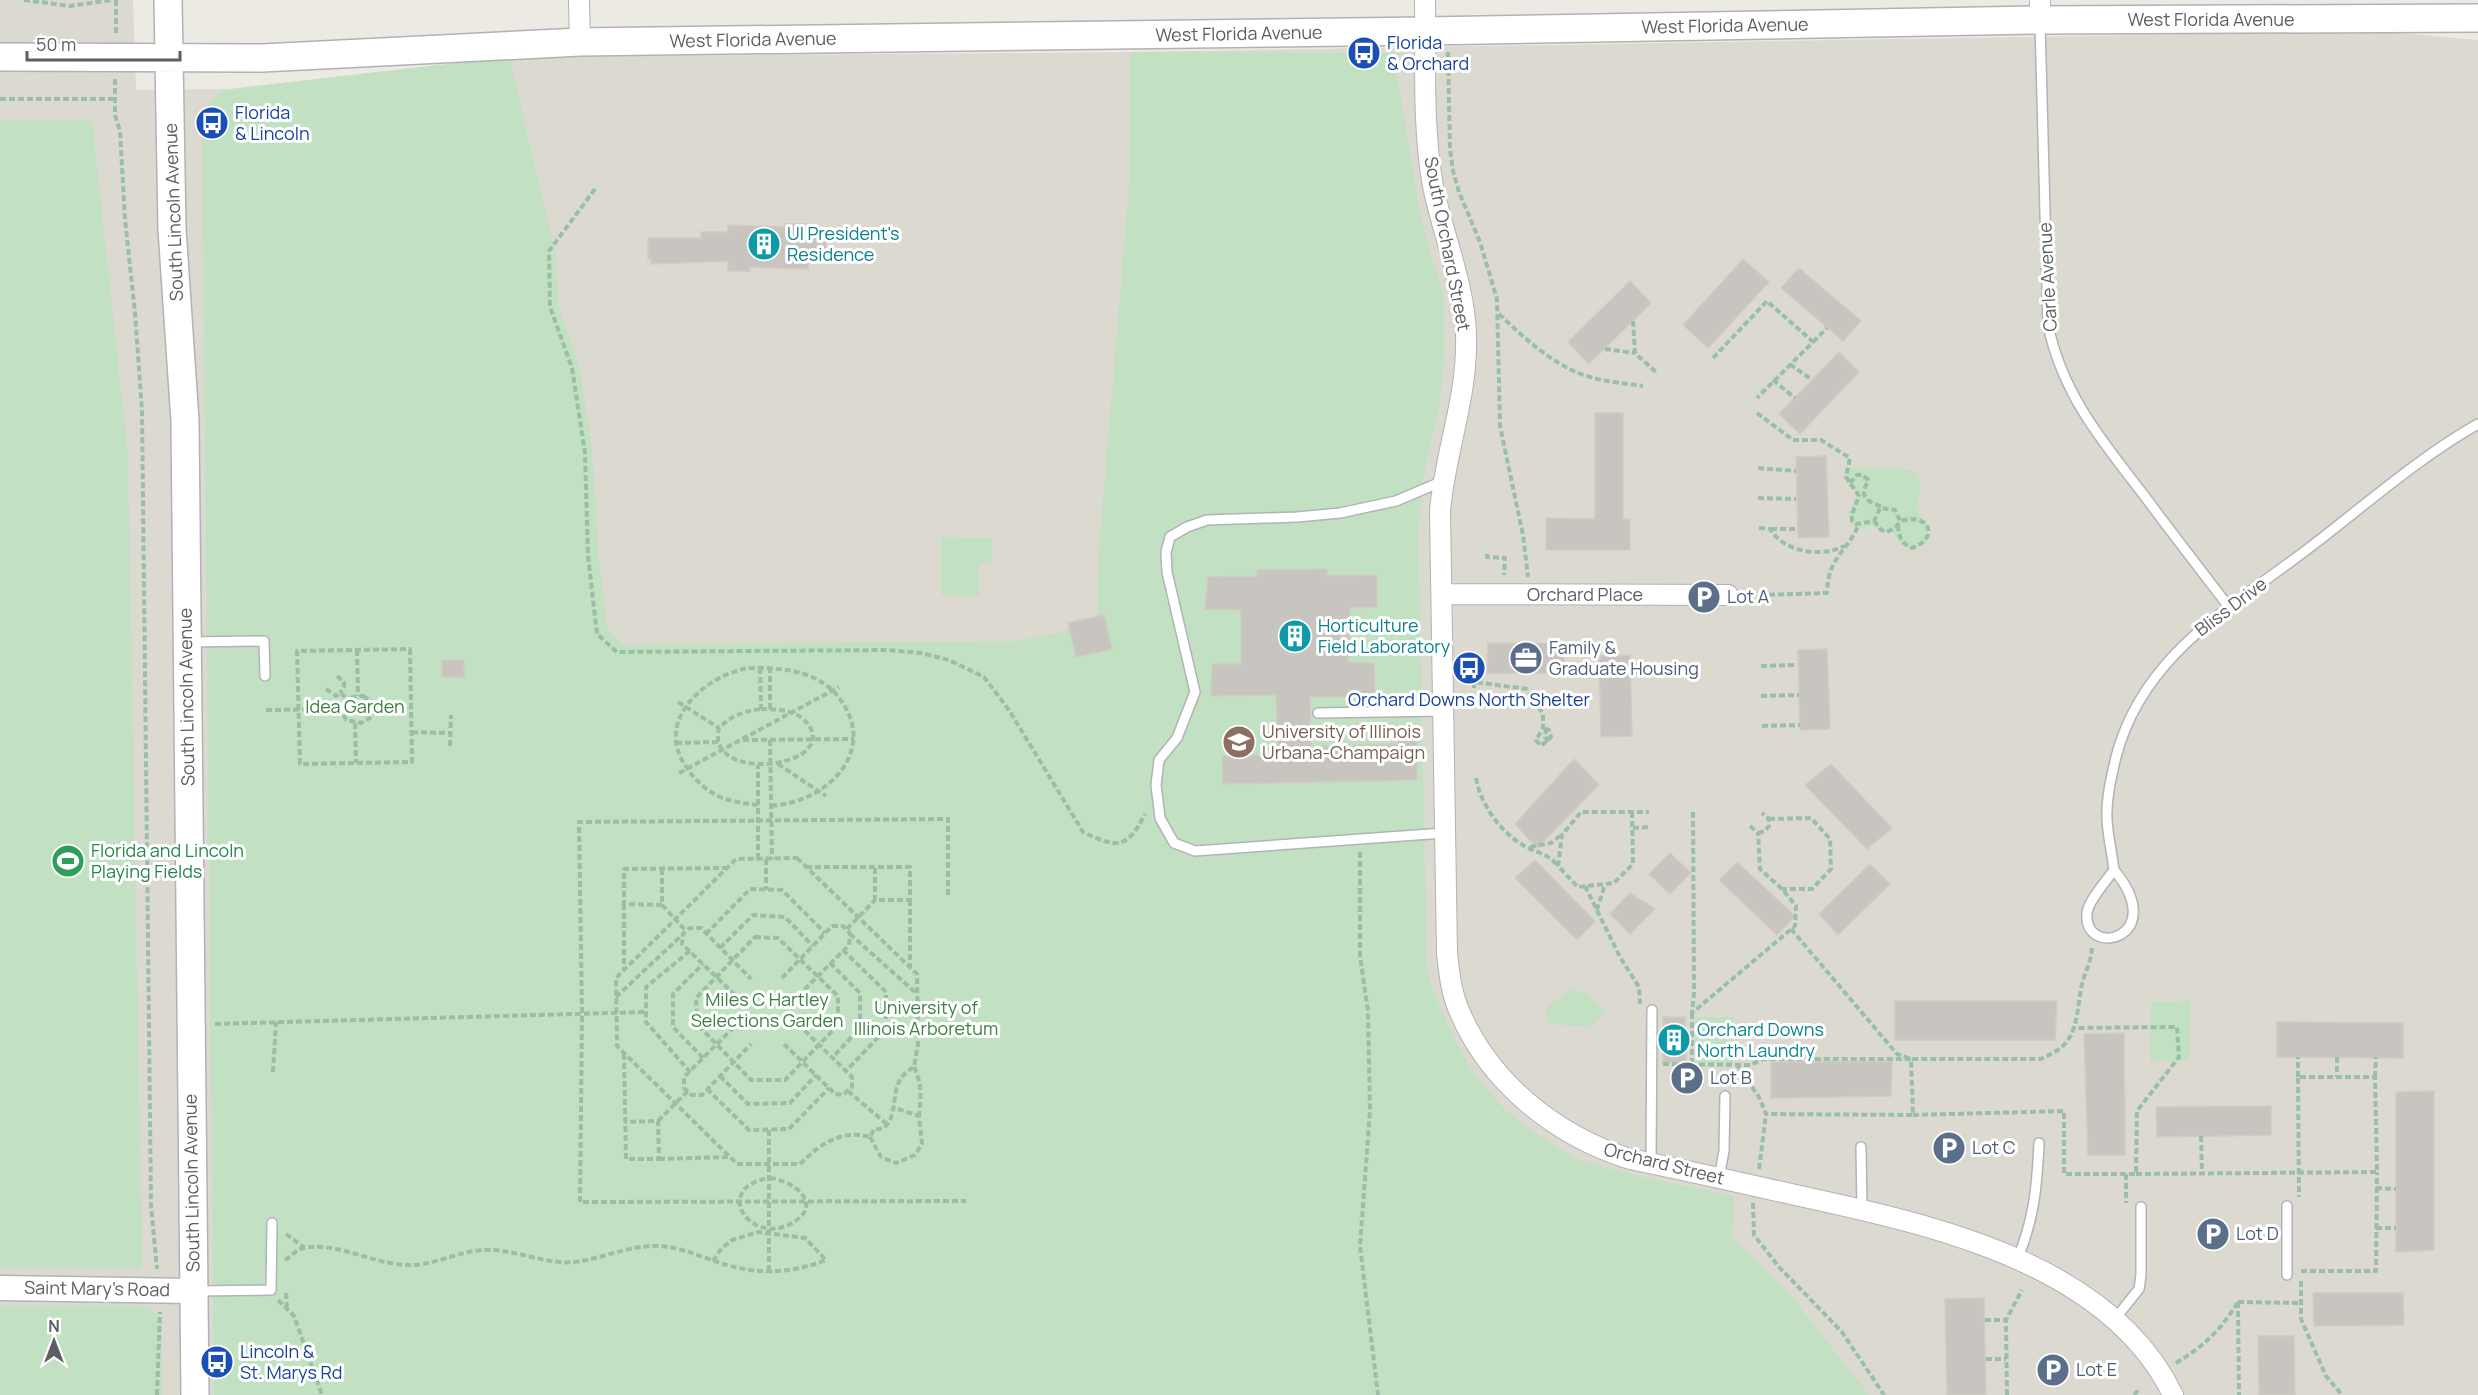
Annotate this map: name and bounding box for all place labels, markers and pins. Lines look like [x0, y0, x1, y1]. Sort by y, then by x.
place label: Florida & Orchard [1387, 30, 1469, 75]
bus stop icon: Florida & Orchard [1346, 35, 1382, 71]
place label: Florida & Lincoln [235, 100, 310, 145]
bus stop icon: Florida & Lincoln [194, 105, 230, 141]
place label: UI President's Residence [787, 221, 899, 266]
building icon: UI President's Residence [746, 226, 782, 262]
parking icon: Lot A [1686, 579, 1722, 615]
place label: Lot A [1727, 584, 1770, 608]
place label: Horticulture Field Laboratory [1318, 613, 1451, 658]
building icon: Horticulture Field Laboratory [1277, 618, 1313, 654]
place label: Family & Graduate Housing [1549, 635, 1699, 680]
office icon: Family & Graduate Housing [1508, 640, 1544, 676]
bus stop icon: Orchard Downs North Shelter [1451, 650, 1487, 686]
place label: Orchard Downs North Shelter [1348, 687, 1590, 711]
place label: University of Illinois Urbana-Champaign [1262, 719, 1425, 764]
school or university icon: University of Illinois Urbana-Champaign [1221, 724, 1257, 760]
place label: Florida and Lincoln Playing Fields [91, 838, 244, 883]
sports icon: Florida and Lincoln Playing Fields [50, 843, 86, 879]
place label: Orchard Downs North Laundry [1697, 1017, 1824, 1062]
building icon: Orchard Downs North Laundry [1656, 1022, 1692, 1058]
parking icon: Lot B [1669, 1060, 1705, 1096]
place label: Lot B [1710, 1065, 1752, 1089]
parking icon: Lot C [1931, 1130, 1967, 1166]
place label: Lot C [1972, 1135, 2016, 1159]
parking icon: Lot D [2195, 1216, 2231, 1252]
place label: Lot D [2236, 1221, 2279, 1245]
place label: Lincoln & St. Marys Rd [240, 1339, 343, 1384]
bus stop icon: Lincoln & St. Marys Rd [199, 1344, 235, 1380]
parking icon: Lot E [2035, 1352, 2071, 1388]
place label: Lot E [2076, 1357, 2117, 1381]

